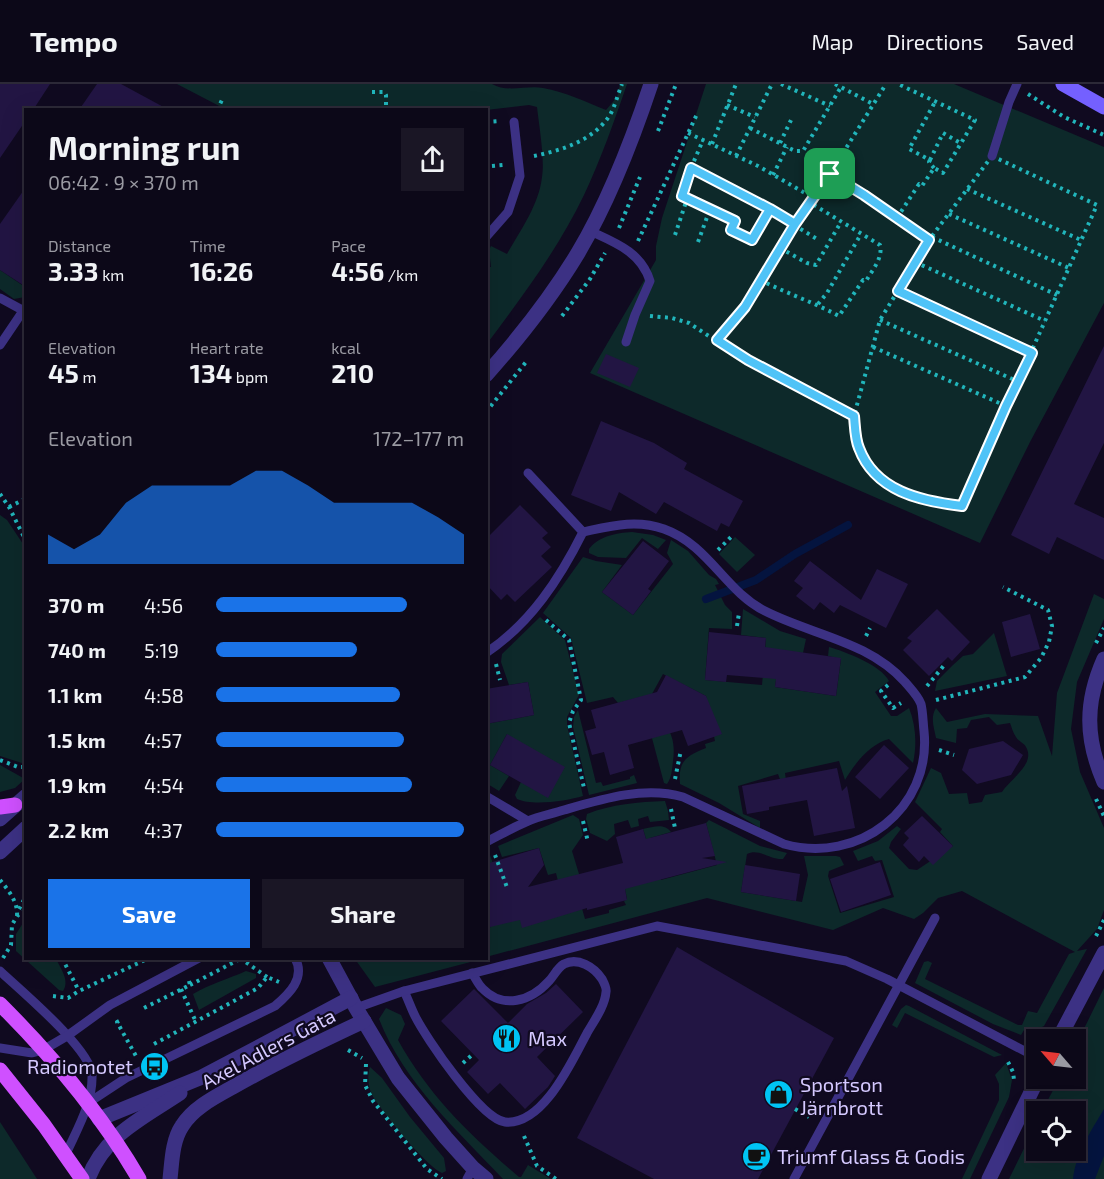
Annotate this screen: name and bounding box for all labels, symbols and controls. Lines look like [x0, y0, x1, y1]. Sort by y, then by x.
text: Tempo [30, 24, 118, 58]
text: Map [811, 29, 854, 54]
text: Directions [887, 29, 983, 54]
text: Saved [1016, 29, 1074, 54]
text: Morning run [48, 127, 240, 167]
button: share [401, 128, 464, 191]
pin [804, 148, 855, 199]
icon: arrive [813, 157, 846, 190]
text: 06:42 · 9 × 370 m [48, 170, 199, 194]
text: Distance [48, 236, 111, 255]
text: Time [190, 236, 226, 255]
text: Pace [331, 236, 366, 255]
text: 3.33 [48, 255, 99, 286]
text: 16:26 [190, 255, 253, 286]
text: 4:56 [331, 255, 384, 286]
text: km [99, 265, 124, 284]
text: /km [384, 265, 418, 284]
text: Elevation [48, 338, 116, 357]
text: Heart rate [190, 338, 264, 357]
text: kcal [331, 338, 361, 357]
text: 45 [48, 357, 79, 388]
text: 134 [190, 357, 232, 388]
text: 210 [331, 357, 374, 388]
text: m [79, 367, 97, 386]
text: bpm [232, 367, 268, 386]
text: Elevation [48, 426, 133, 450]
text: 172–177 m [373, 426, 464, 450]
text: 370 m [48, 593, 104, 617]
text: 4:56 [144, 593, 183, 617]
text: 740 m [48, 638, 106, 662]
text: 5:19 [144, 638, 179, 662]
text: 1.1 km [48, 683, 102, 707]
text: 4:58 [144, 683, 184, 707]
text: 1.5 km [48, 728, 106, 752]
text: 4:57 [144, 728, 182, 752]
text: 1.9 km [48, 773, 106, 797]
text: 4:54 [144, 773, 184, 797]
text: 2.2 km [48, 818, 109, 842]
text: 4:37 [144, 818, 182, 842]
button: Save [48, 879, 250, 948]
button: Share [262, 879, 464, 948]
street label: Axel Adlers Gata [197, 1003, 339, 1093]
restaurant icon: Max [491, 1022, 523, 1054]
place label: Max [528, 1026, 568, 1050]
north arrow [1026, 1029, 1086, 1089]
map controls [1026, 1029, 1086, 1161]
bus stop icon: Radiomotet [138, 1050, 170, 1082]
place label: Radiomotet [27, 1054, 133, 1078]
place label: Sportson Järnbrott [800, 1072, 884, 1119]
shop icon: Sportson Järnbrott [763, 1079, 795, 1111]
button: locate [1026, 1101, 1086, 1161]
cafe icon: Triumf Glass & Godis [740, 1140, 772, 1172]
place label: Triumf Glass & Godis [777, 1144, 965, 1168]

